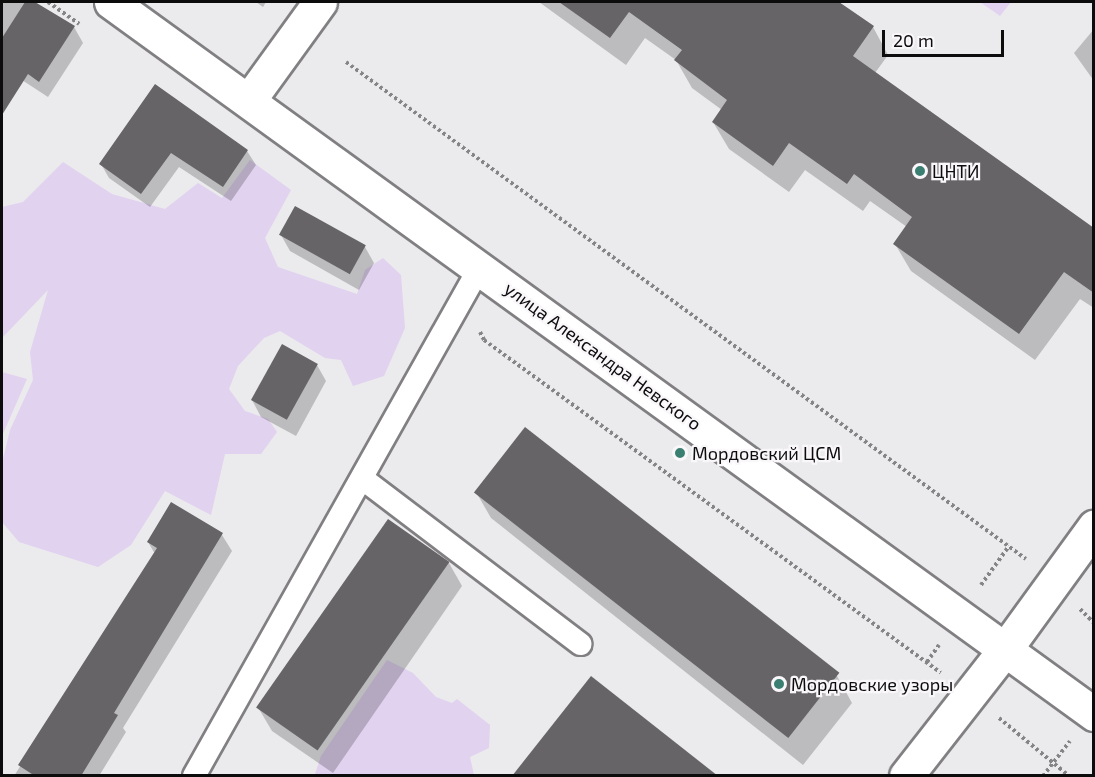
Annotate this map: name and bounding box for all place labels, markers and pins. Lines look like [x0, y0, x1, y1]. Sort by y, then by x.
place label: ЦНТИ [932, 160, 979, 182]
marker: ЦНТИ [913, 164, 927, 178]
place label: Мордовский ЦСМ [692, 442, 841, 464]
marker: Мордовский ЦСМ [673, 446, 687, 460]
place label: Мордовские узоры [791, 673, 953, 695]
marker: Мордовские узоры [772, 677, 786, 691]

